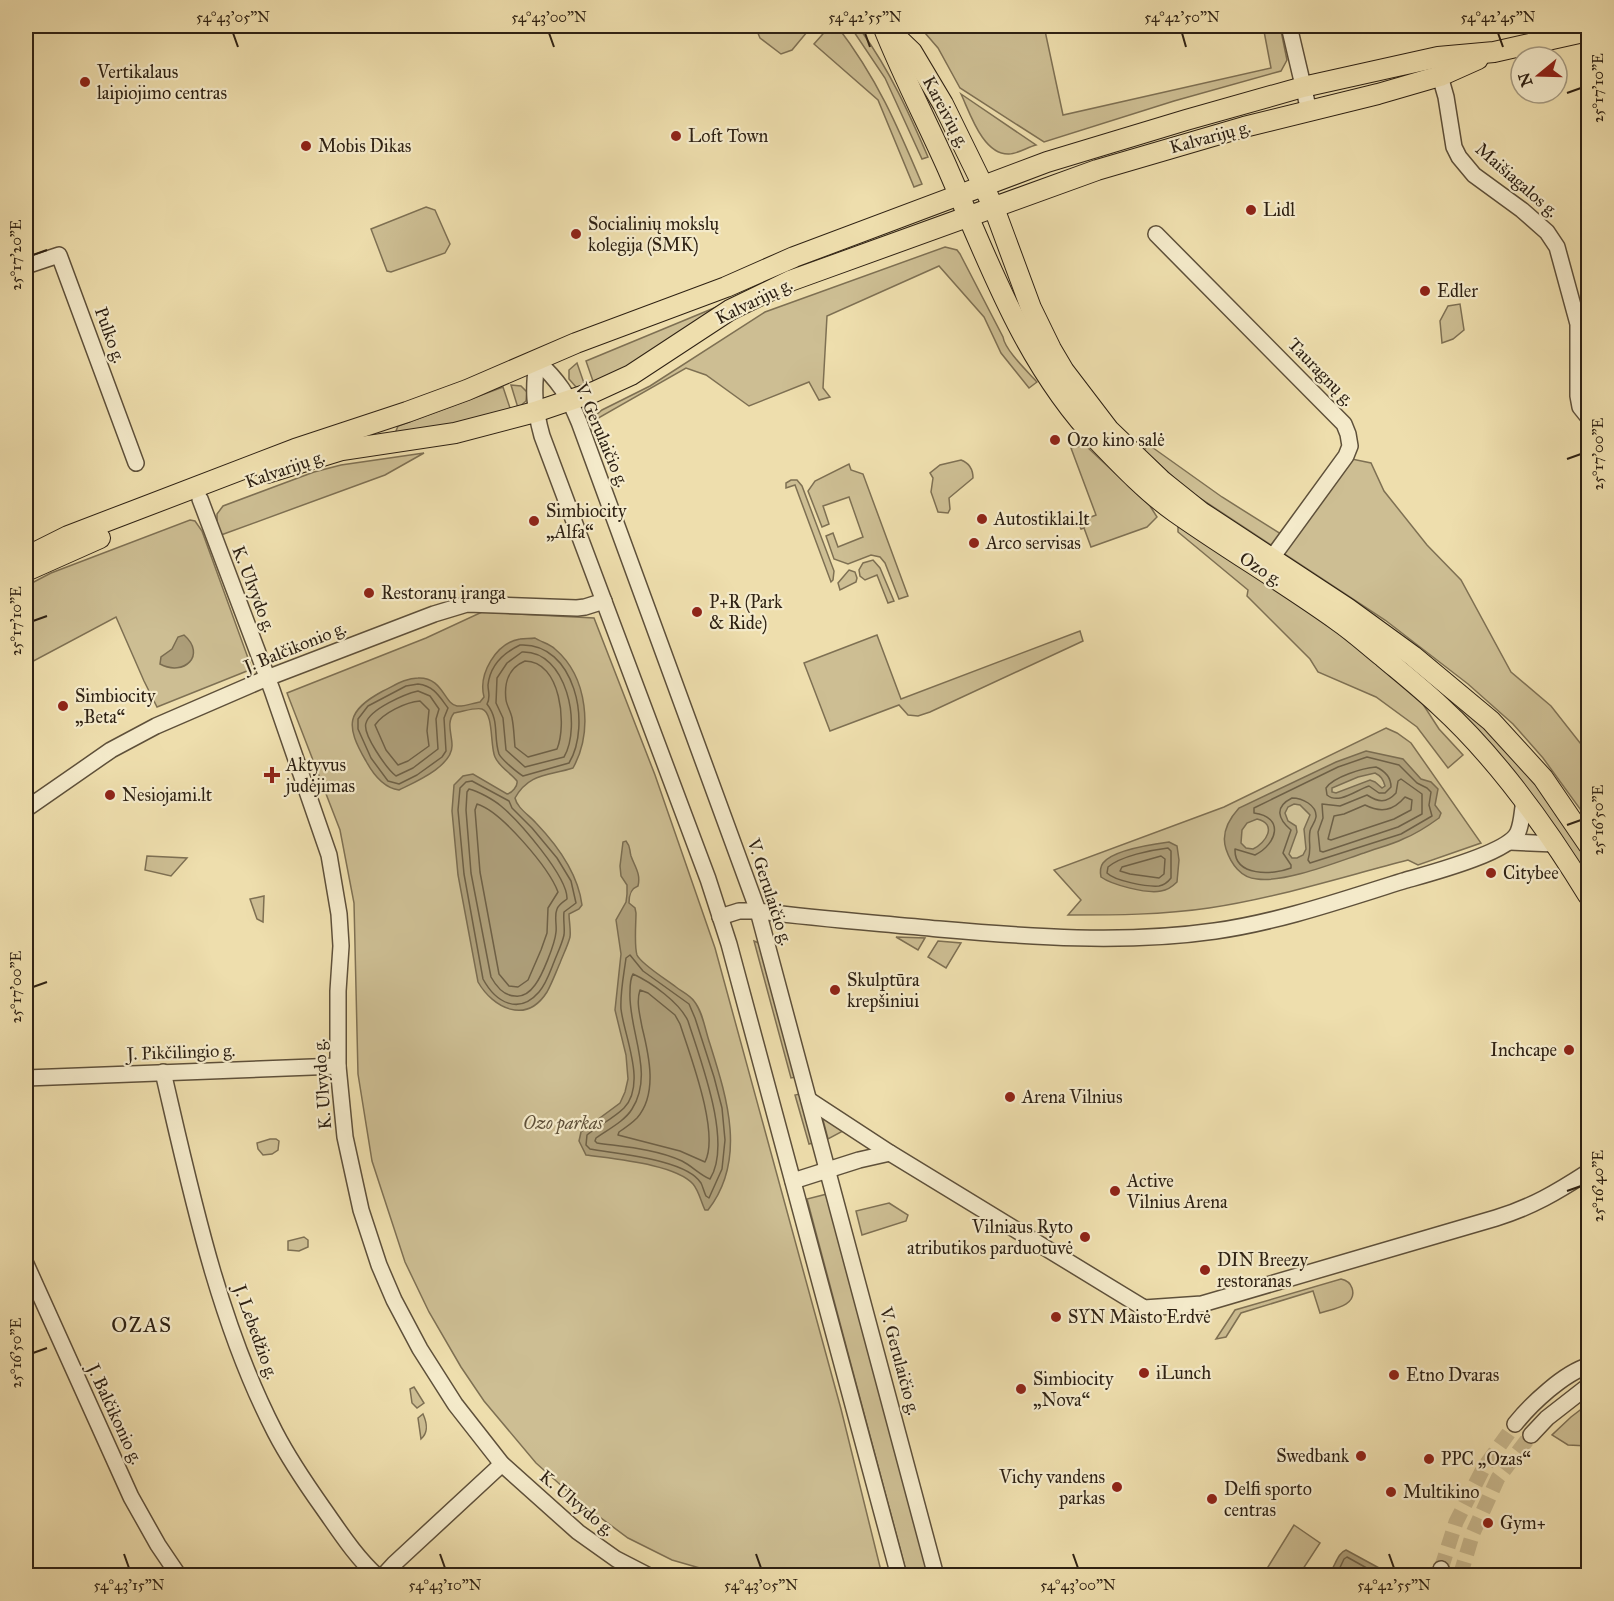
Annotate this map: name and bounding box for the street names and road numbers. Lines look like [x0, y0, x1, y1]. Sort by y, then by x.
street label: Kareivių g. [917, 72, 974, 152]
street label: Kalvarijų g. [1167, 116, 1253, 159]
street label: Maišiagalos g. [1470, 138, 1563, 223]
street label: Kalvarijų g. [712, 273, 797, 330]
street label: Pulko g. [89, 304, 130, 366]
street label: Tauragnų g. [1282, 333, 1359, 411]
street label: V. Gerulaičio g. [569, 379, 634, 491]
street label: Kalvarijų g. [242, 445, 328, 494]
street label: K. Ulvydo g. [226, 543, 281, 636]
street label: Ozo g. [1235, 547, 1287, 592]
street label: J. Balčikonio g. [239, 616, 350, 679]
street label: V. Gerulaičio g. [741, 835, 798, 949]
street label: K. Ulvydo g. [308, 1038, 337, 1130]
street label: J. Pikčilingio g. [124, 1039, 236, 1066]
street label: J. Lebedžio g. [227, 1280, 283, 1383]
street label: V. Gerulaičio g. [874, 1304, 925, 1418]
street label: J. Balčikonio g. [80, 1358, 148, 1468]
street label: K. Ulvydo g. [534, 1465, 619, 1541]

